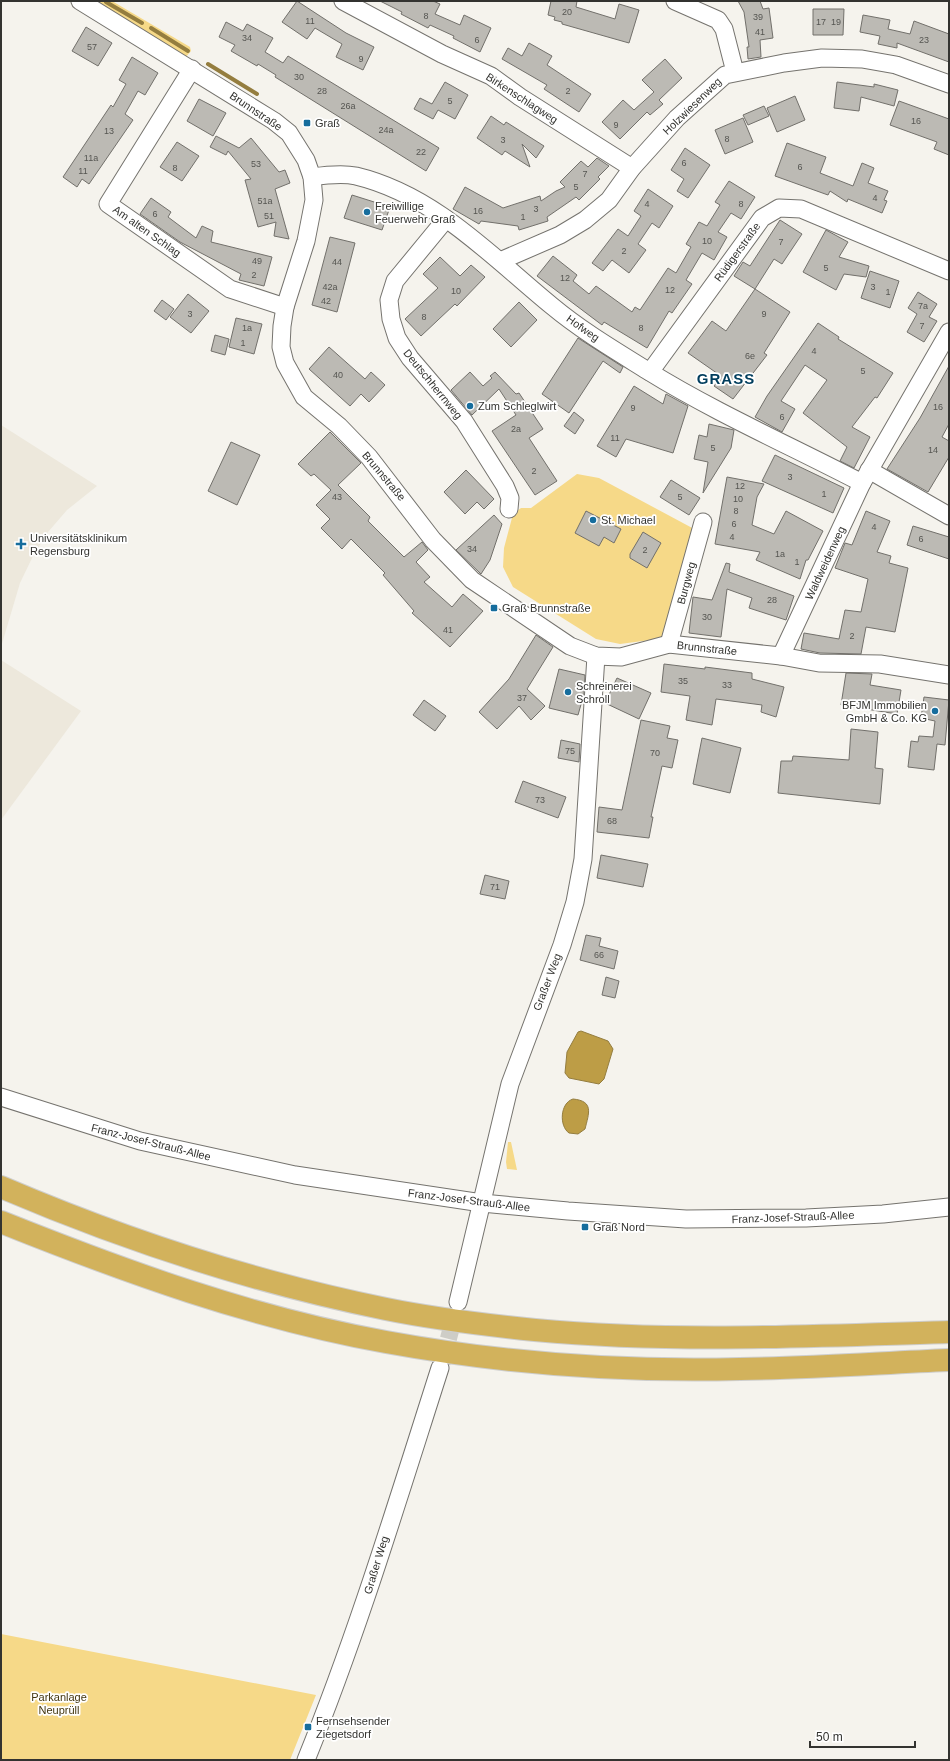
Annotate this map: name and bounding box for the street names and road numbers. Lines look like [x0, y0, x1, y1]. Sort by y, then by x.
street label: Birkenschlagweg [484, 70, 560, 126]
street label: Holzwiesenweg [660, 75, 724, 137]
street label: Brunnstraße [228, 89, 284, 133]
street label: Am alten Schlag [111, 203, 183, 259]
street label: Rüdigerstraße [712, 220, 762, 284]
street label: Hofweg [564, 312, 602, 344]
street label: Deutschherrnweg [401, 347, 465, 421]
street label: Brunnstraße [360, 449, 408, 503]
street label: Waldweidenweg [803, 524, 847, 602]
street label: Burgweg [675, 560, 697, 606]
street label: Brunnstraße [676, 639, 738, 657]
street label: Graßer Weg [531, 952, 563, 1012]
street label: Franz-Josef-Strauß-Allee [90, 1121, 212, 1163]
street label: Franz-Josef-Strauß-Allee [407, 1187, 531, 1213]
street label: Franz-Josef-Strauß-Allee [731, 1209, 855, 1225]
street label: Graßer Weg [361, 1534, 391, 1596]

